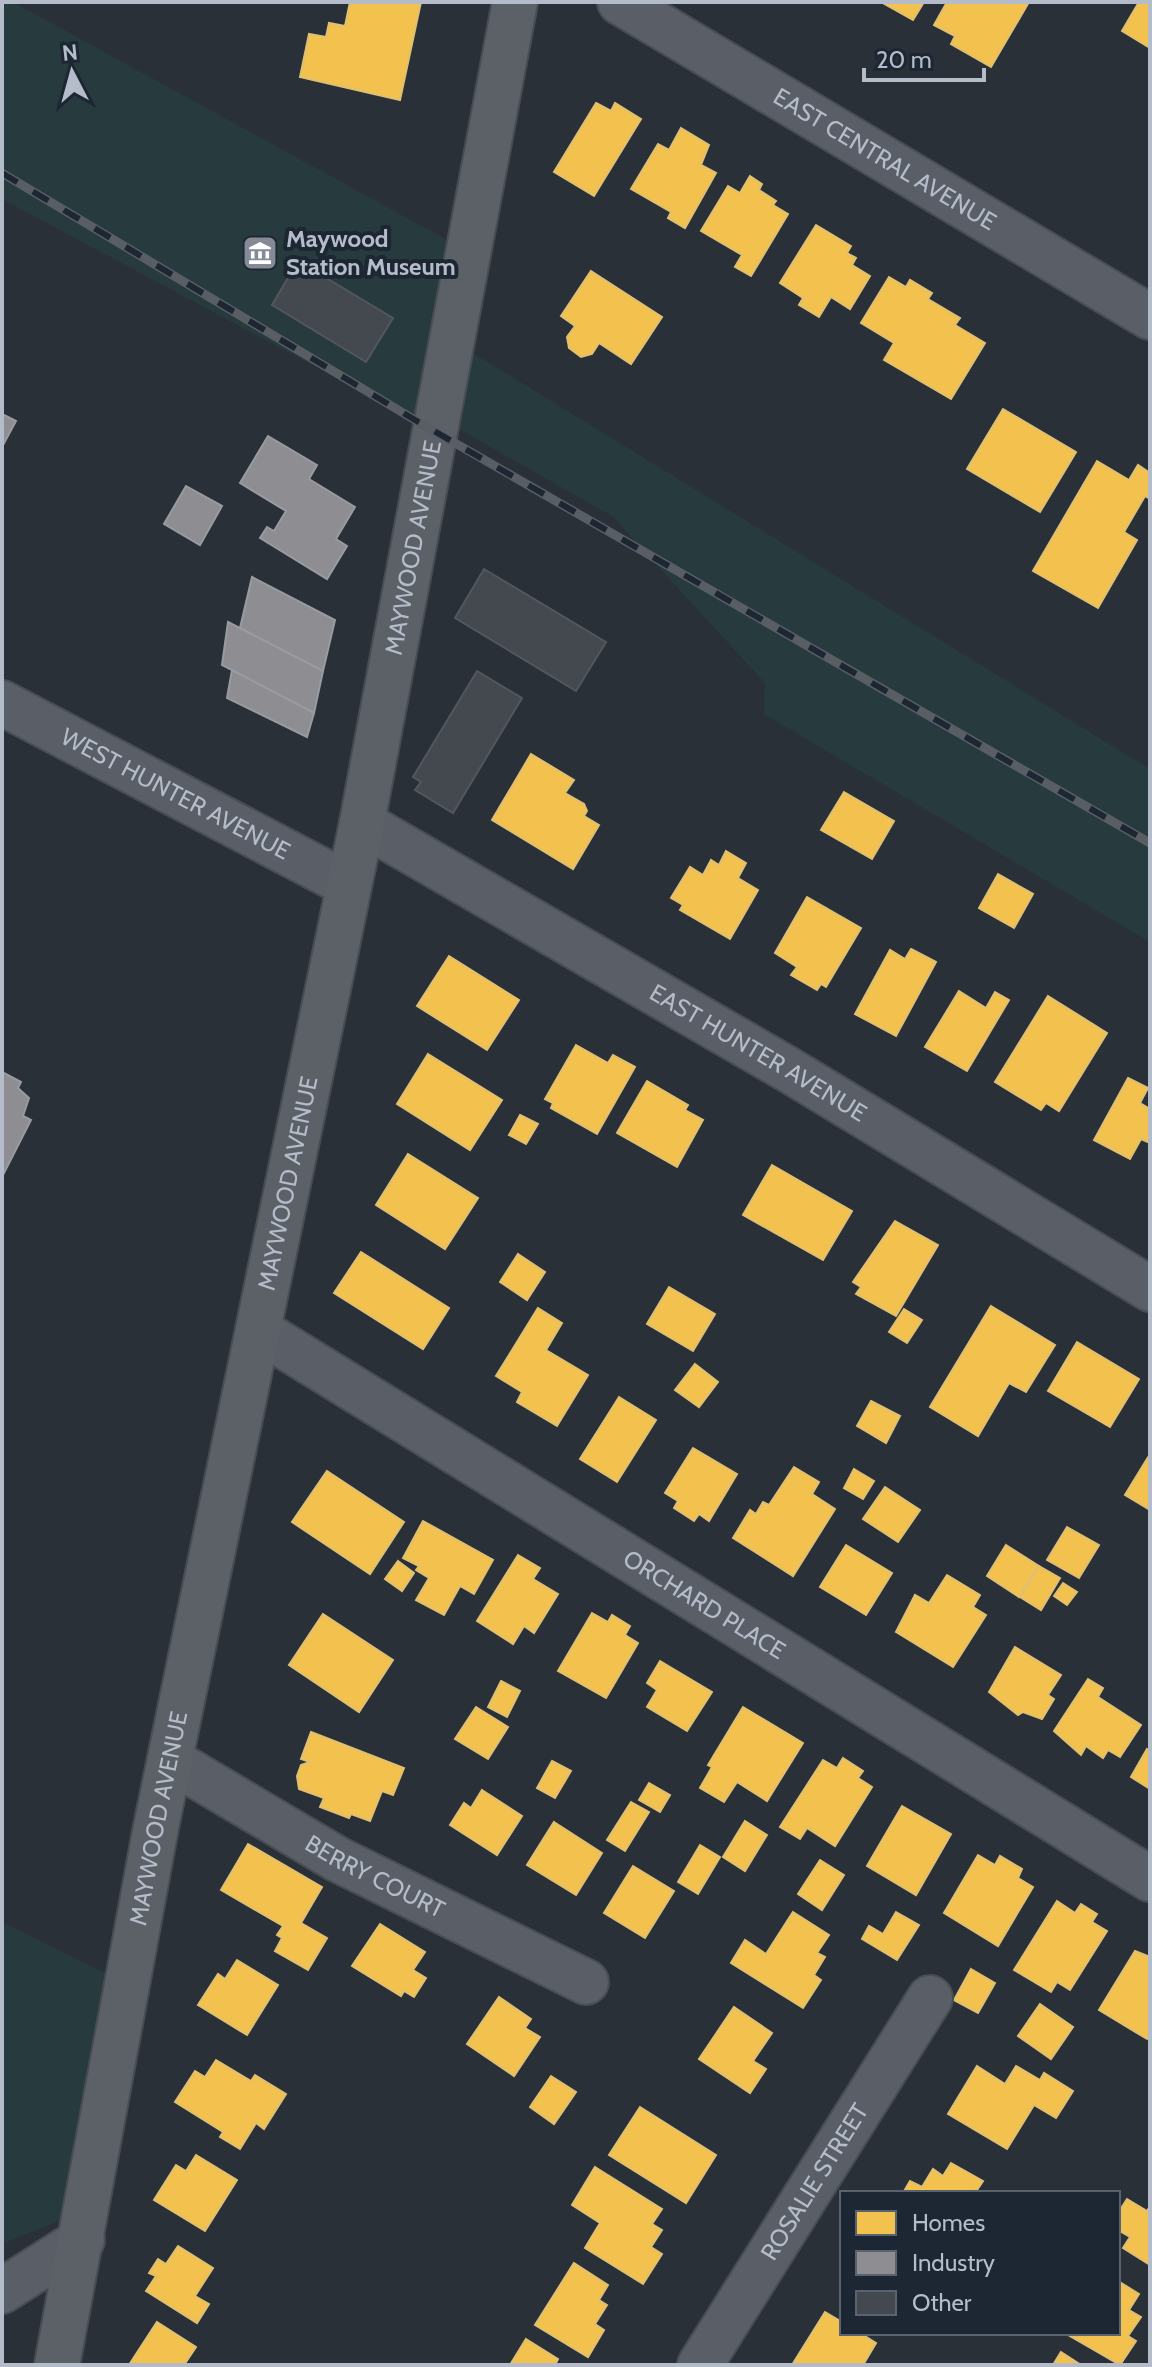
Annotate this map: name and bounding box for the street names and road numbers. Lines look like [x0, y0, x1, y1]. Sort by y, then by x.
street label: EAST CENTRAL AVENUE [768, 82, 1002, 236]
street label: MAYWOOD AVENUE [379, 438, 447, 657]
street label: WEST HUNTER AVENUE [56, 722, 295, 866]
street label: EAST HUNTER AVENUE [645, 978, 872, 1128]
street label: MAYWOOD AVENUE [251, 1074, 324, 1293]
street label: ORCHARD PLACE [618, 1543, 791, 1665]
street label: MAYWOOD AVENUE [123, 1708, 193, 1928]
street label: BERRY COURT [300, 1829, 450, 1924]
street label: ROSALIE STREET [754, 2098, 874, 2265]

